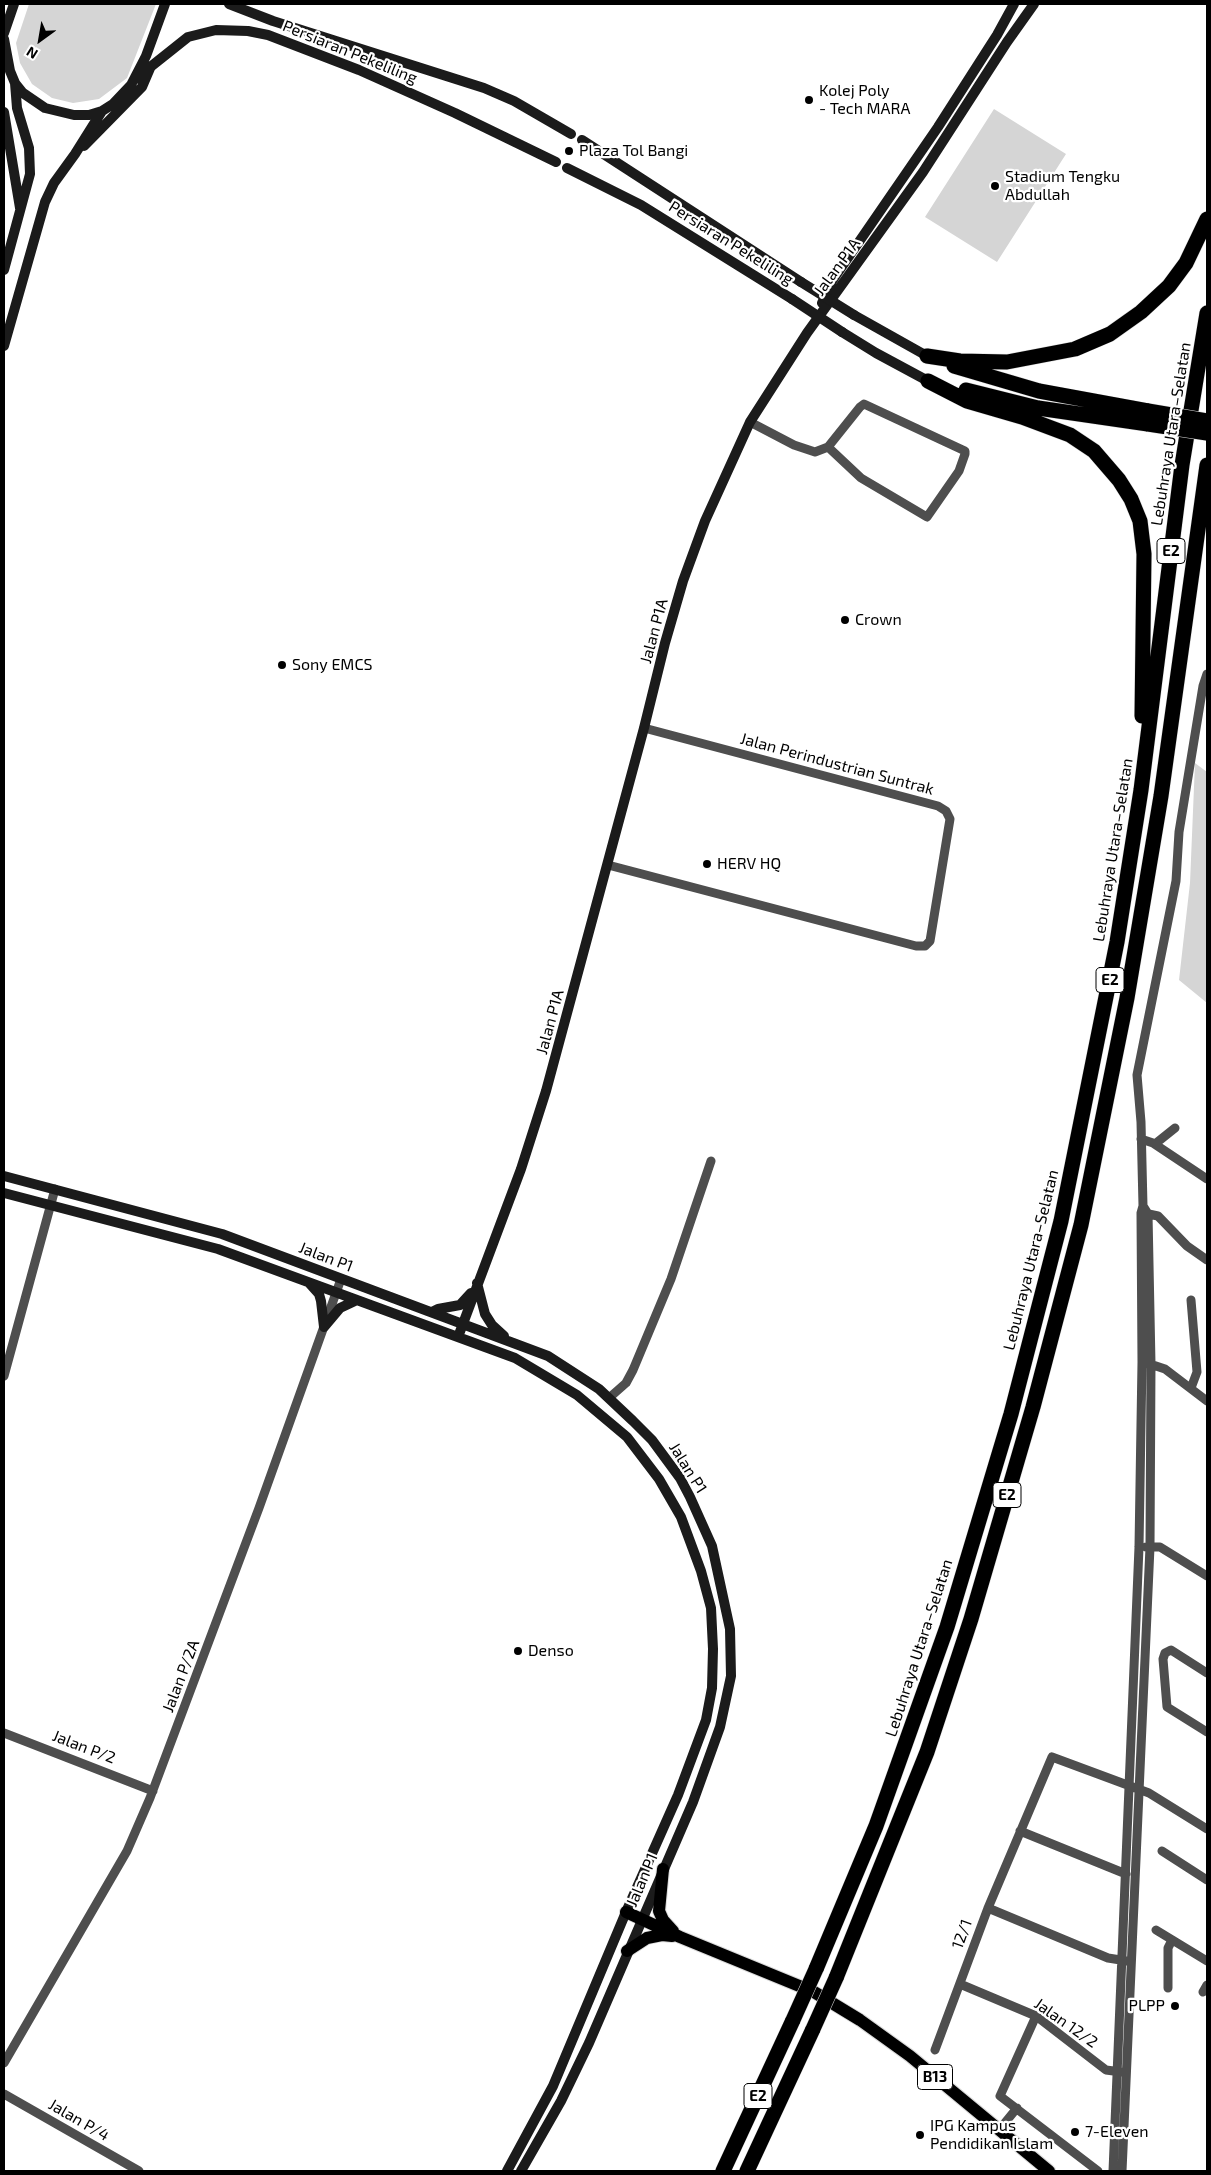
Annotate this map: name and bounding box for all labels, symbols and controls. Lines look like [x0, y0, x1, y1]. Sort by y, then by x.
north arrow [15, 15, 65, 65]
street label: Persiaran Pekeliling [280, 16, 420, 88]
text: N [23, 43, 41, 63]
place label: Kolej Poly - Tech MARA [819, 81, 910, 119]
marker: Kolej Poly - Tech MARA [803, 94, 815, 106]
place label: Plaza Tol Bangi [579, 141, 688, 161]
marker: Plaza Tol Bangi [563, 145, 575, 157]
place label: Stadium Tengku Abdullah [1005, 167, 1120, 205]
marker: Stadium Tengku Abdullah [989, 180, 1001, 192]
street label: Persiaran Pekeliling [665, 197, 797, 289]
street label: Jalan P1A [810, 235, 864, 299]
street label: Lebuhraya Utara–Selatan [1147, 341, 1195, 527]
road number: E2 [1157, 538, 1185, 564]
street label: Jalan P1A [636, 596, 672, 666]
place label: Crown [855, 610, 902, 630]
marker: Crown [839, 614, 851, 626]
place label: Sony EMCS [292, 655, 372, 675]
marker: Sony EMCS [276, 659, 288, 671]
street label: Jalan Perindustrian Suntrak [738, 729, 936, 799]
street label: Lebuhraya Utara–Selatan [1089, 757, 1137, 943]
place label: HERV HQ [717, 854, 781, 874]
marker: HERV HQ [701, 858, 713, 870]
road number: E2 [1096, 968, 1124, 992]
street label: Jalan P1A [532, 987, 568, 1057]
street label: Lebuhraya Utara–Selatan [999, 1168, 1063, 1352]
street label: Jalan P1 [296, 1238, 356, 1276]
street label: Jalan P1 [665, 1439, 711, 1497]
road number: E2 [993, 1482, 1021, 1508]
street label: Lebuhraya Utara–Selatan [881, 1557, 957, 1739]
street label: Jalan P/2A [158, 1637, 204, 1715]
place label: Denso [528, 1641, 574, 1661]
marker: Denso [512, 1645, 524, 1657]
street label: Jalan P/2 [50, 1726, 118, 1768]
street label: Jalan P1 [622, 1850, 662, 1910]
street label: 12/1 [948, 1917, 976, 1951]
street label: Jalan 12/2 [1030, 1994, 1102, 2052]
place label: PLPP [1128, 1996, 1165, 2016]
marker: PLPP [1169, 2000, 1181, 2012]
road number: B13 [918, 2064, 952, 2090]
road number: E2 [744, 2084, 772, 2108]
street label: Jalan P/4 [45, 2095, 113, 2145]
place label: IPG Kampus Pendidikan Islam [930, 2116, 1053, 2154]
place label: 7-Eleven [1085, 2122, 1149, 2142]
marker: 7-Eleven [1069, 2126, 1081, 2138]
marker: IPG Kampus Pendidikan Islam [914, 2129, 926, 2141]

